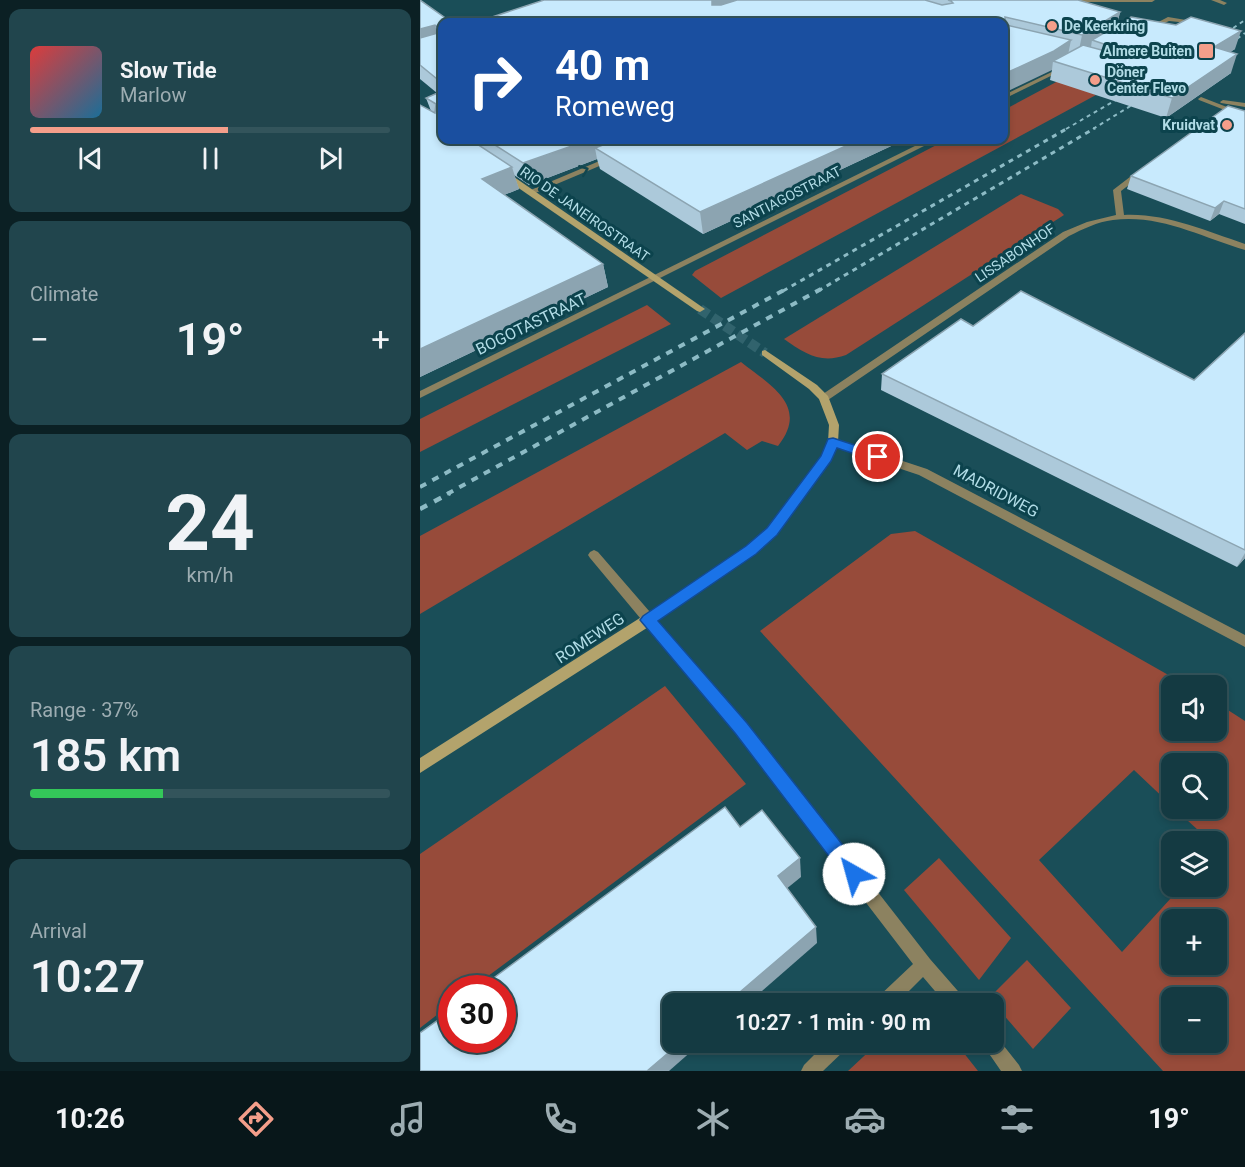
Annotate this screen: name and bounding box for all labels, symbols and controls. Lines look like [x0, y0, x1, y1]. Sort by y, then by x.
place label: De Keerkring [1064, 18, 1145, 34]
marker: De Keerkring [1045, 19, 1059, 33]
text: 40 m [555, 41, 650, 90]
icon: right [456, 42, 534, 120]
marker: Almere Buiten [1197, 42, 1215, 60]
place label: Almere Buiten [1103, 43, 1192, 59]
text: Slow Tide [120, 58, 217, 83]
place label: Döner Center Flevo [1107, 64, 1186, 96]
marker: Döner Center Flevo [1088, 73, 1102, 87]
text: Marlow [120, 83, 186, 107]
text: Romeweg [555, 91, 675, 123]
place label: Kruidvat [1162, 117, 1215, 133]
marker: Kruidvat [1220, 118, 1234, 132]
icon: previous [74, 142, 107, 175]
icon: pause [194, 142, 227, 175]
icon: next [314, 142, 347, 175]
street label: RIO DE JANEIROSTRAAT [517, 163, 653, 265]
street label: SANTIAGOSTRAAT [730, 163, 844, 231]
one-way arrow [578, 165, 589, 178]
street label: LISSABONHOF [972, 220, 1058, 286]
text: Climate [30, 282, 98, 306]
street label: BOGOTASTRAAT [473, 289, 590, 359]
text: 19° [176, 313, 244, 366]
text: − [30, 320, 49, 359]
text: + [371, 320, 390, 359]
pin [852, 431, 903, 482]
icon: arrive [861, 440, 894, 473]
street label: MADRIDWEG [950, 461, 1042, 521]
text: 24 [165, 478, 255, 569]
text: km/h [187, 563, 233, 587]
street label: ROMEWEG [552, 609, 628, 667]
map controls [1161, 675, 1227, 1053]
button: sound [1161, 675, 1227, 741]
text: Range · 37% [30, 698, 138, 722]
text: 185 km [30, 729, 181, 782]
button: search [1161, 753, 1227, 819]
button: layers [1161, 831, 1227, 897]
position arrow [822, 842, 886, 906]
button: + [1161, 909, 1227, 975]
text: Arrival [30, 919, 87, 943]
text: 10:27 [30, 950, 145, 1003]
speed limit sign: 30 [438, 975, 516, 1053]
button: − [1161, 987, 1227, 1053]
text: 10:27 · 1 min · 90 m [735, 1010, 931, 1035]
icon: directions [235, 1098, 277, 1140]
icon: music [387, 1098, 429, 1140]
icon: phone [539, 1098, 581, 1140]
icon: climate [692, 1098, 734, 1140]
icon: car [844, 1098, 886, 1140]
icon: filters [996, 1098, 1038, 1140]
text: 10:26 [55, 1103, 125, 1135]
text: 19° [1148, 1103, 1190, 1135]

